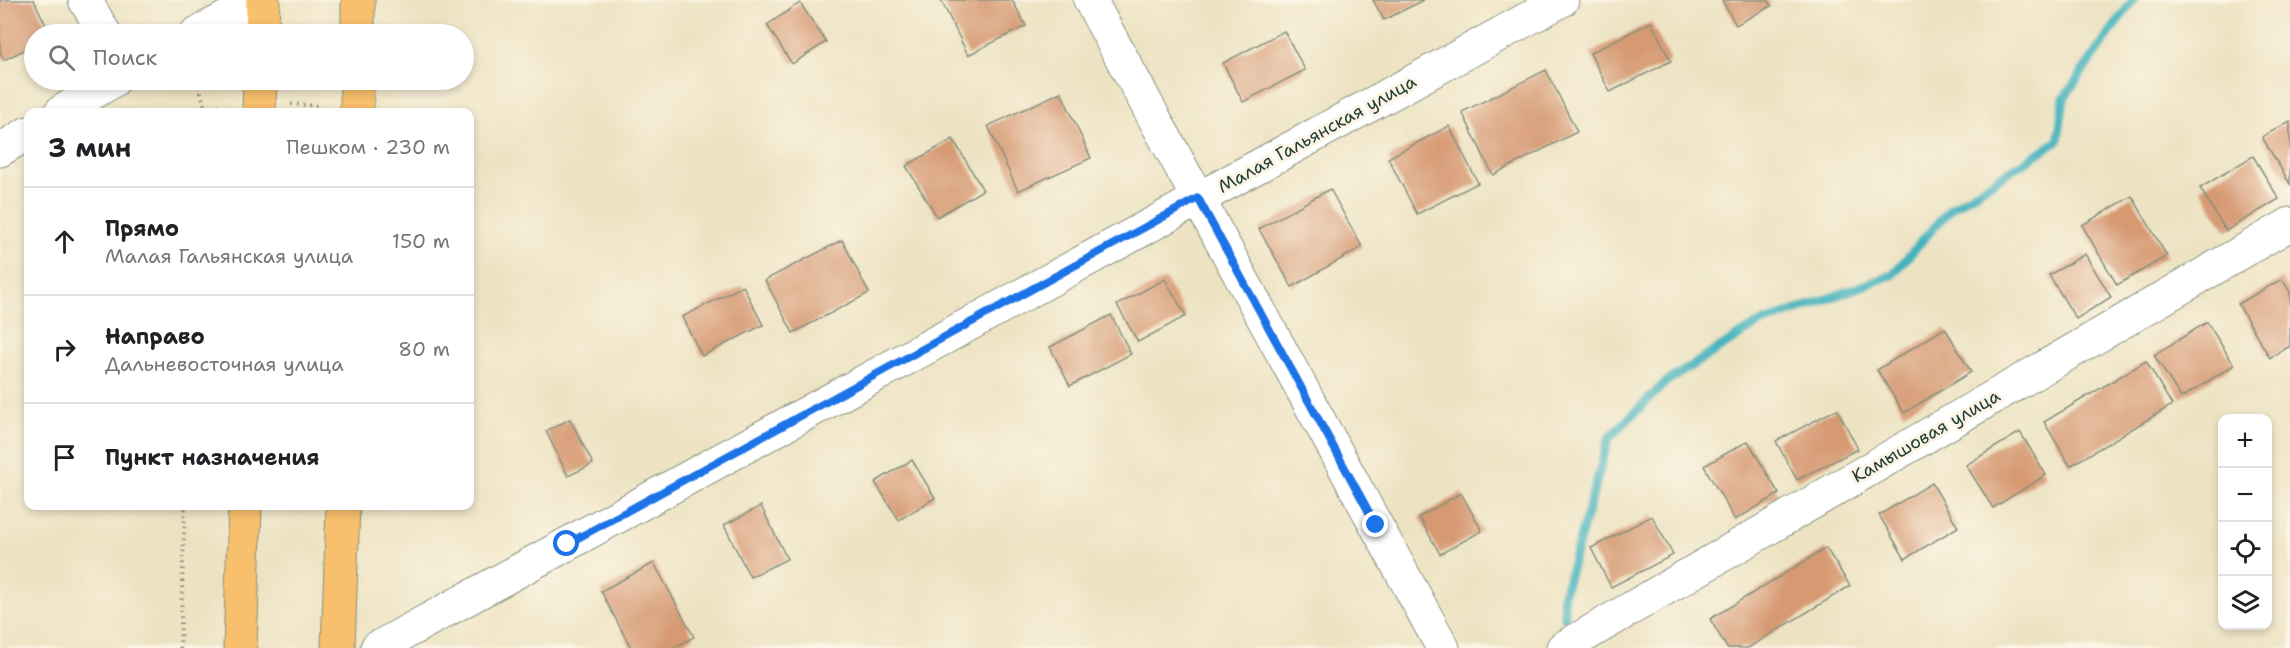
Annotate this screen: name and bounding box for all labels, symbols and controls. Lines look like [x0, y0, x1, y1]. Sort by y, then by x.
search box [24, 24, 474, 90]
icon: search [45, 41, 78, 74]
text: Поиск [93, 43, 157, 72]
street label: Малая Гальянская улица [1213, 69, 1421, 199]
text: 3 мин [48, 130, 131, 165]
text: Пешком · 230 m [286, 134, 450, 160]
text: Прямо [105, 214, 179, 243]
icon: ahead [48, 225, 81, 258]
text: 150 m [392, 228, 450, 254]
text: Малая Гальянская улица [105, 243, 353, 269]
text: Направо [105, 322, 205, 351]
icon: right [48, 333, 81, 366]
text: 80 m [398, 336, 450, 362]
text: Дальневосточная улица [105, 351, 344, 377]
street label: Камышовая улица [1848, 384, 2004, 488]
map controls [2218, 414, 2272, 630]
button: + [2218, 414, 2272, 468]
icon: arrive [48, 441, 81, 474]
text: Пункт назначения [105, 443, 319, 472]
button: − [2218, 468, 2272, 522]
route end [1362, 511, 1388, 537]
button: locate [2218, 522, 2272, 576]
route start [553, 530, 579, 556]
button: layers [2218, 576, 2272, 630]

